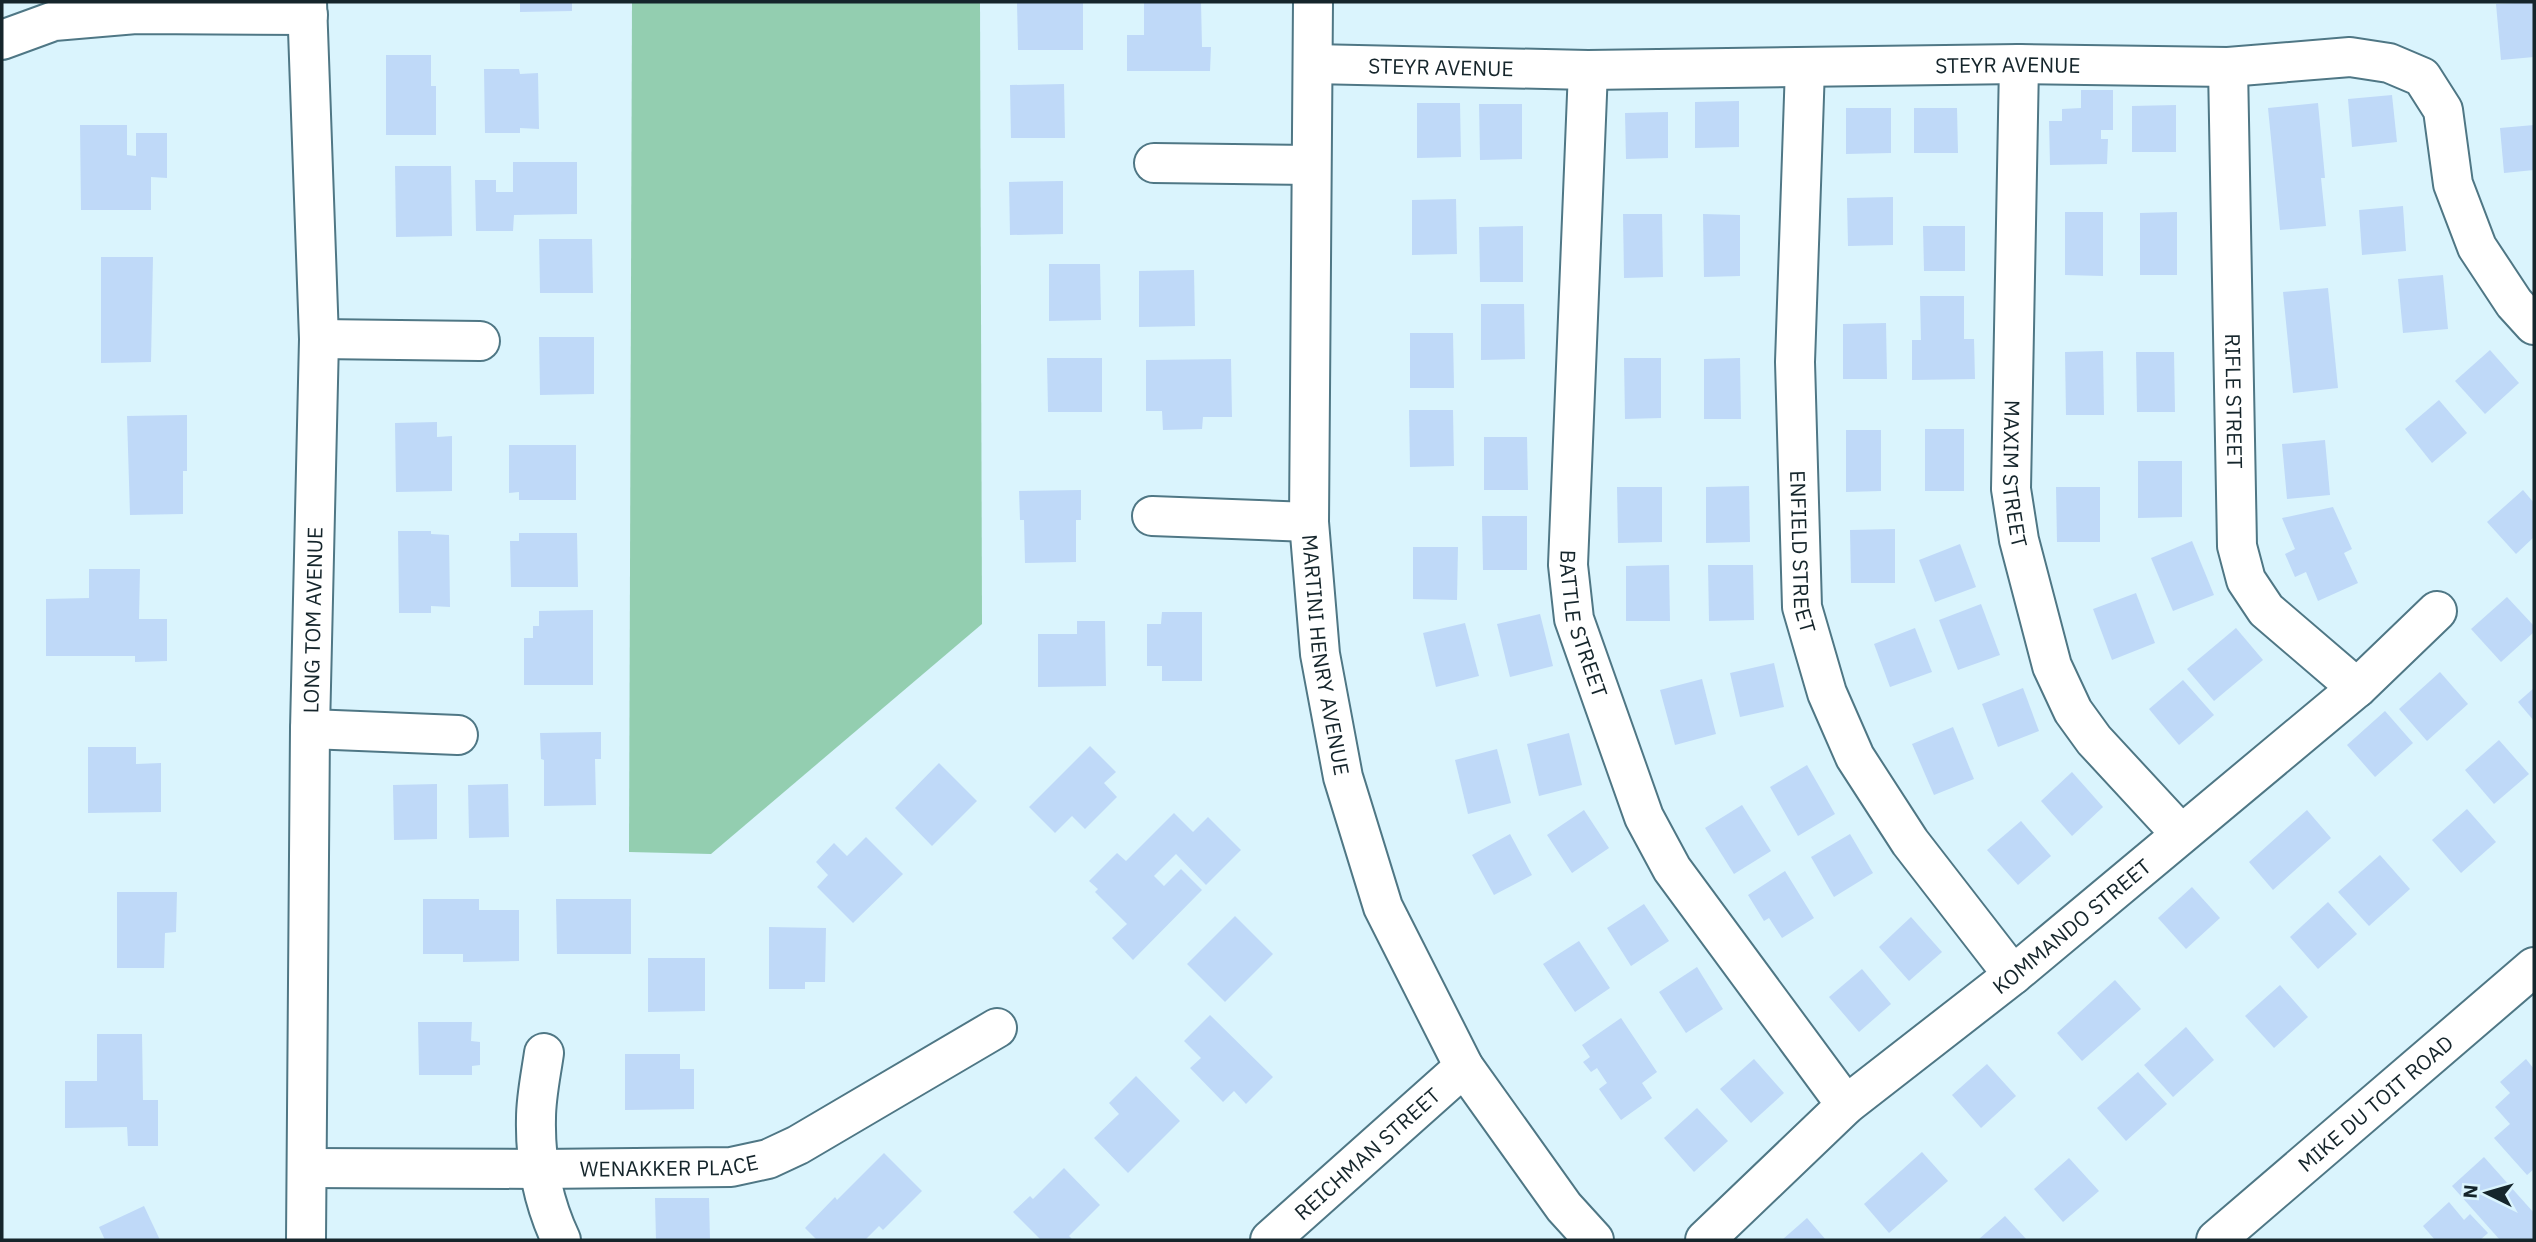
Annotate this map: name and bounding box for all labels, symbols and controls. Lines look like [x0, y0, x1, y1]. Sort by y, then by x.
street label: STEYR AVENUE [1935, 50, 2081, 79]
street label: STEYR AVENUE [1368, 51, 1514, 82]
street label: RIFLE STREET [2219, 333, 2250, 469]
street label: MAXIM STREET [1997, 400, 2034, 551]
street label: ENFIELD STREET [1784, 470, 1823, 636]
street label: LONG TOM AVENUE [296, 526, 329, 714]
street label: MARTINI HENRY AVENUE [1296, 533, 1356, 778]
street label: BATTLE STREET [1554, 549, 1615, 701]
street label: KOMMANDO STREET [1986, 852, 2156, 1000]
street label: MIKE DU TOIT ROAD [2292, 1029, 2459, 1178]
street label: REICHMAN STREET [1288, 1081, 1446, 1226]
street label: WENAKKER PLACE [579, 1148, 761, 1183]
north arrow [2452, 1158, 2522, 1228]
text: N [2458, 1184, 2483, 1199]

